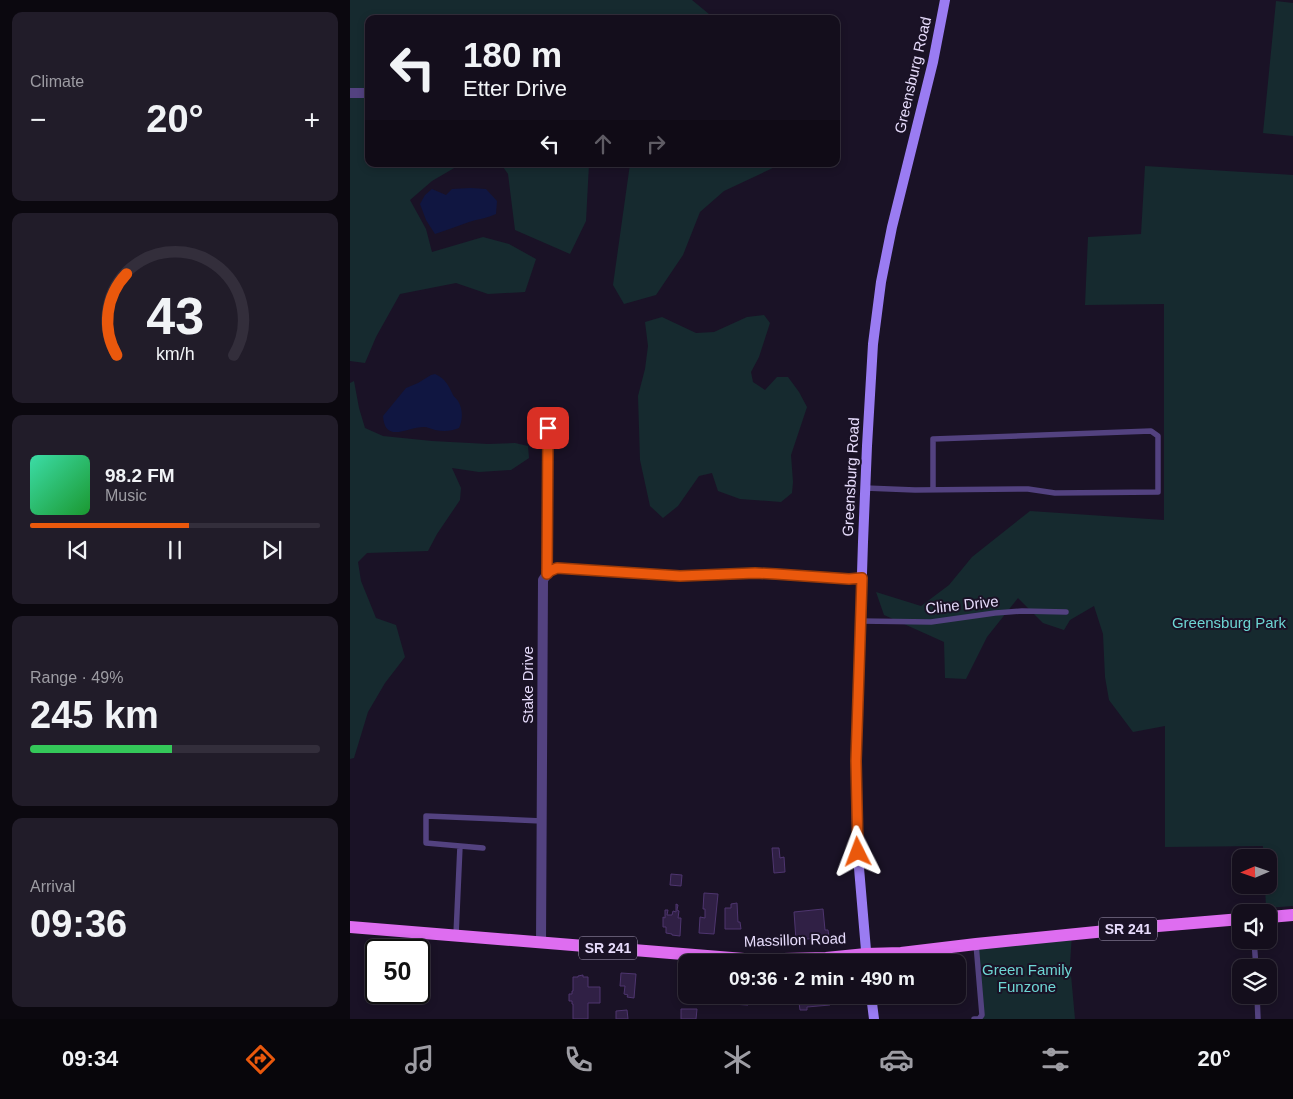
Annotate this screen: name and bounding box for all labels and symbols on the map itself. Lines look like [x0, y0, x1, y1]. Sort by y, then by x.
street label: Greensburg Road [891, 15, 934, 135]
pin [527, 407, 569, 449]
street label: Greensburg Road [839, 417, 862, 537]
street label: Cline Drive [925, 592, 999, 617]
park label: Greensburg Park [1172, 614, 1287, 631]
street label: Stake Drive [519, 646, 536, 724]
position arrow [831, 825, 883, 877]
north arrow [1232, 849, 1278, 894]
road number: SR 241 [1099, 918, 1157, 941]
street label: Massillon Road [743, 929, 847, 950]
road number: SR 241 [579, 936, 637, 960]
speed limit sign: 50 [365, 939, 430, 1004]
park label: Green Family Funzone [982, 961, 1073, 995]

